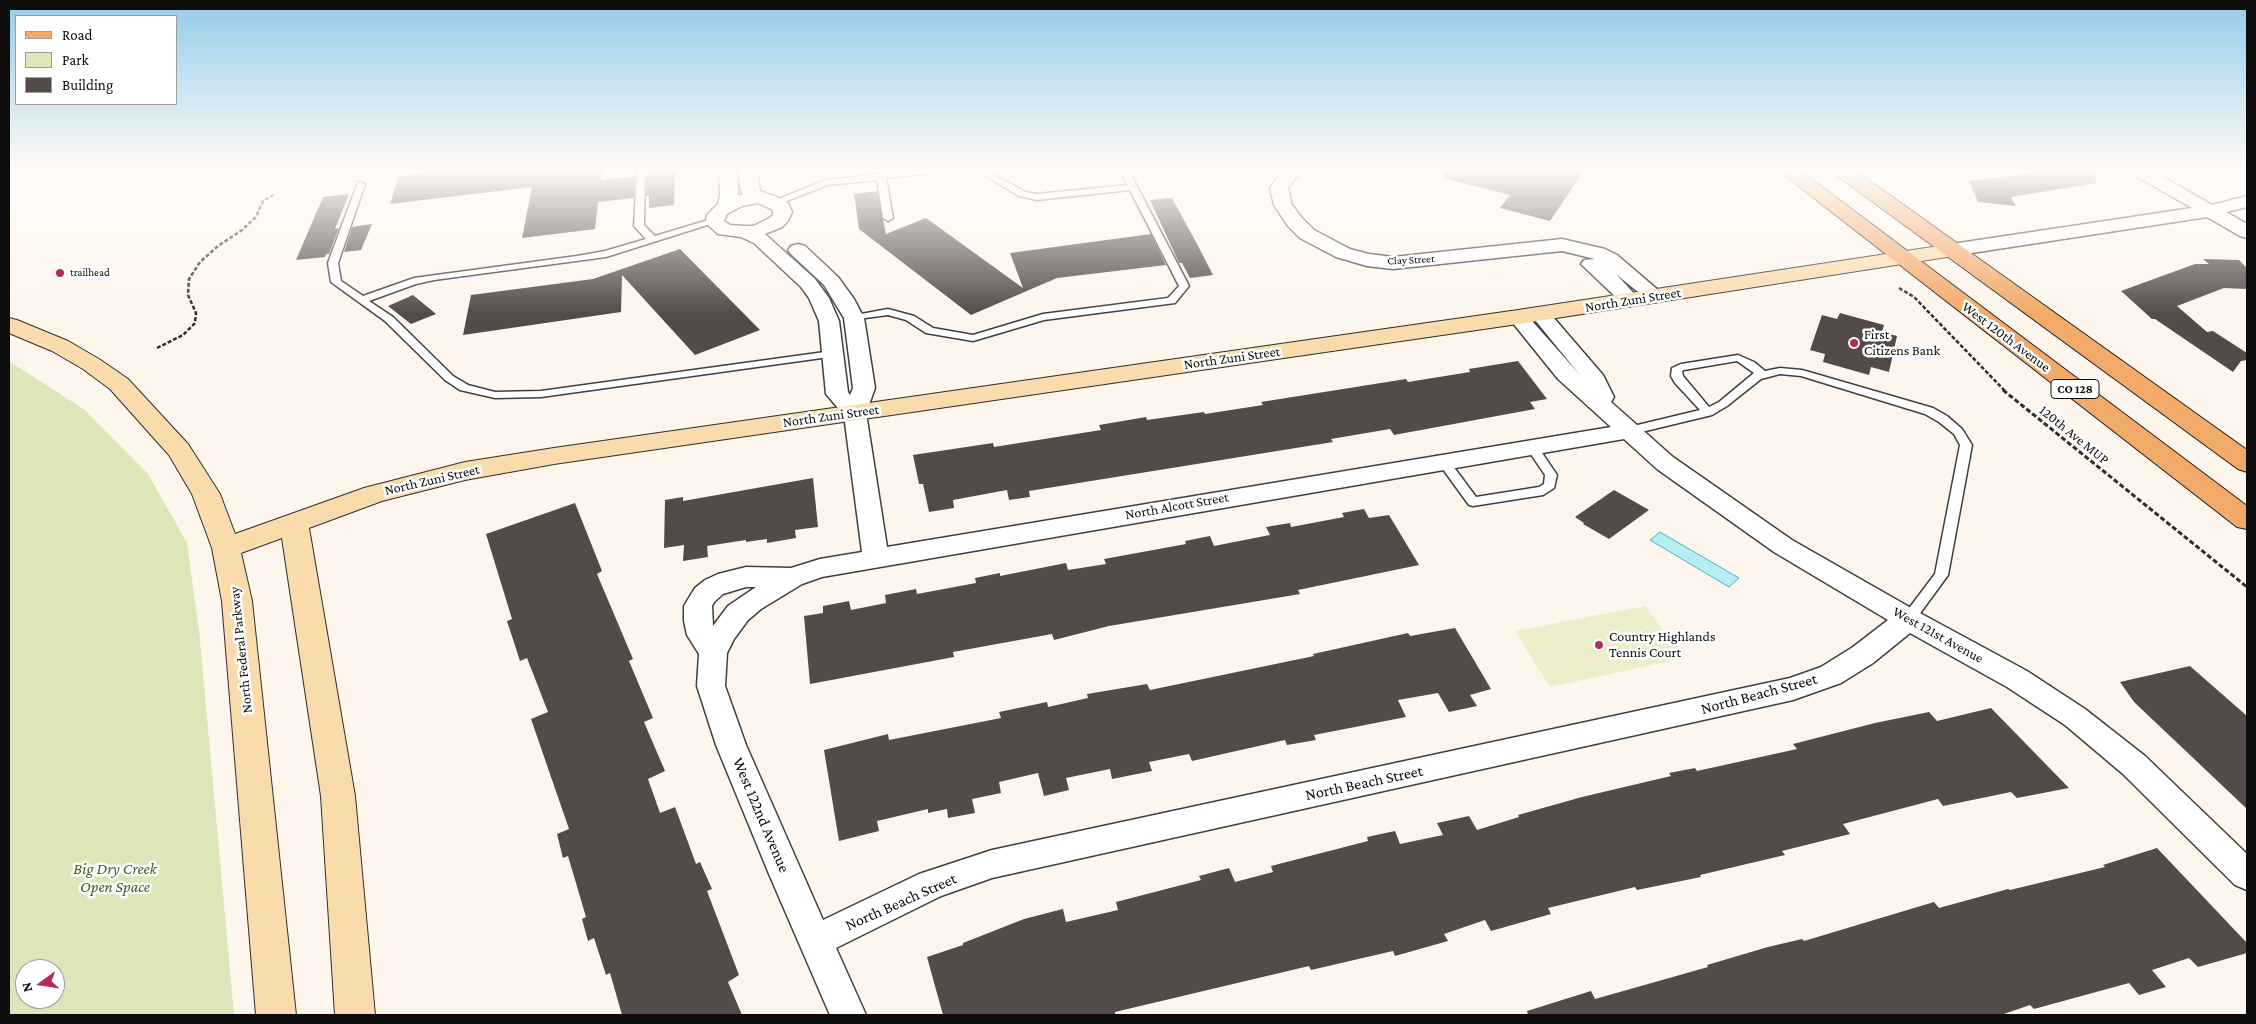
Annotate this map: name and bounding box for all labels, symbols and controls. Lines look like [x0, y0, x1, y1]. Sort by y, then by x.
legend [15, 15, 178, 105]
text: Road [62, 27, 92, 43]
text: Park [62, 52, 89, 68]
text: Building [62, 77, 113, 93]
street label: Clay Street [1387, 252, 1435, 268]
place label: trailhead [70, 266, 110, 280]
marker: trailhead [54, 267, 66, 279]
street label: North Zuni Street [1584, 284, 1682, 316]
street label: West 120th Avenue [1958, 298, 2054, 376]
place label: First Citizens Bank [1864, 327, 1940, 360]
marker: First Citizens Bank [1848, 337, 1860, 349]
street label: North Zuni Street [1183, 343, 1281, 373]
road number: CO 128 [2051, 379, 2099, 398]
street label: North Zuni Street [782, 401, 880, 431]
street label: 120th Ave MUP [2036, 402, 2112, 468]
street label: North Zuni Street [383, 461, 481, 499]
street label: North Alcott Street [1124, 489, 1230, 523]
street label: North Federal Parkway [226, 586, 256, 714]
street label: West 121st Avenue [1890, 603, 1986, 667]
place label: Country Highlands Tennis Court [1609, 629, 1715, 662]
marker: Country Highlands Tennis Court [1593, 639, 1605, 651]
street label: North Beach Street [1699, 669, 1819, 719]
street label: West 122nd Avenue [728, 755, 794, 875]
street label: North Beach Street [1303, 761, 1425, 805]
park label: Big Dry Creek Open Space [73, 859, 157, 897]
street label: North Beach Street [842, 869, 960, 935]
north arrow [15, 959, 65, 1009]
text: N [18, 981, 35, 994]

